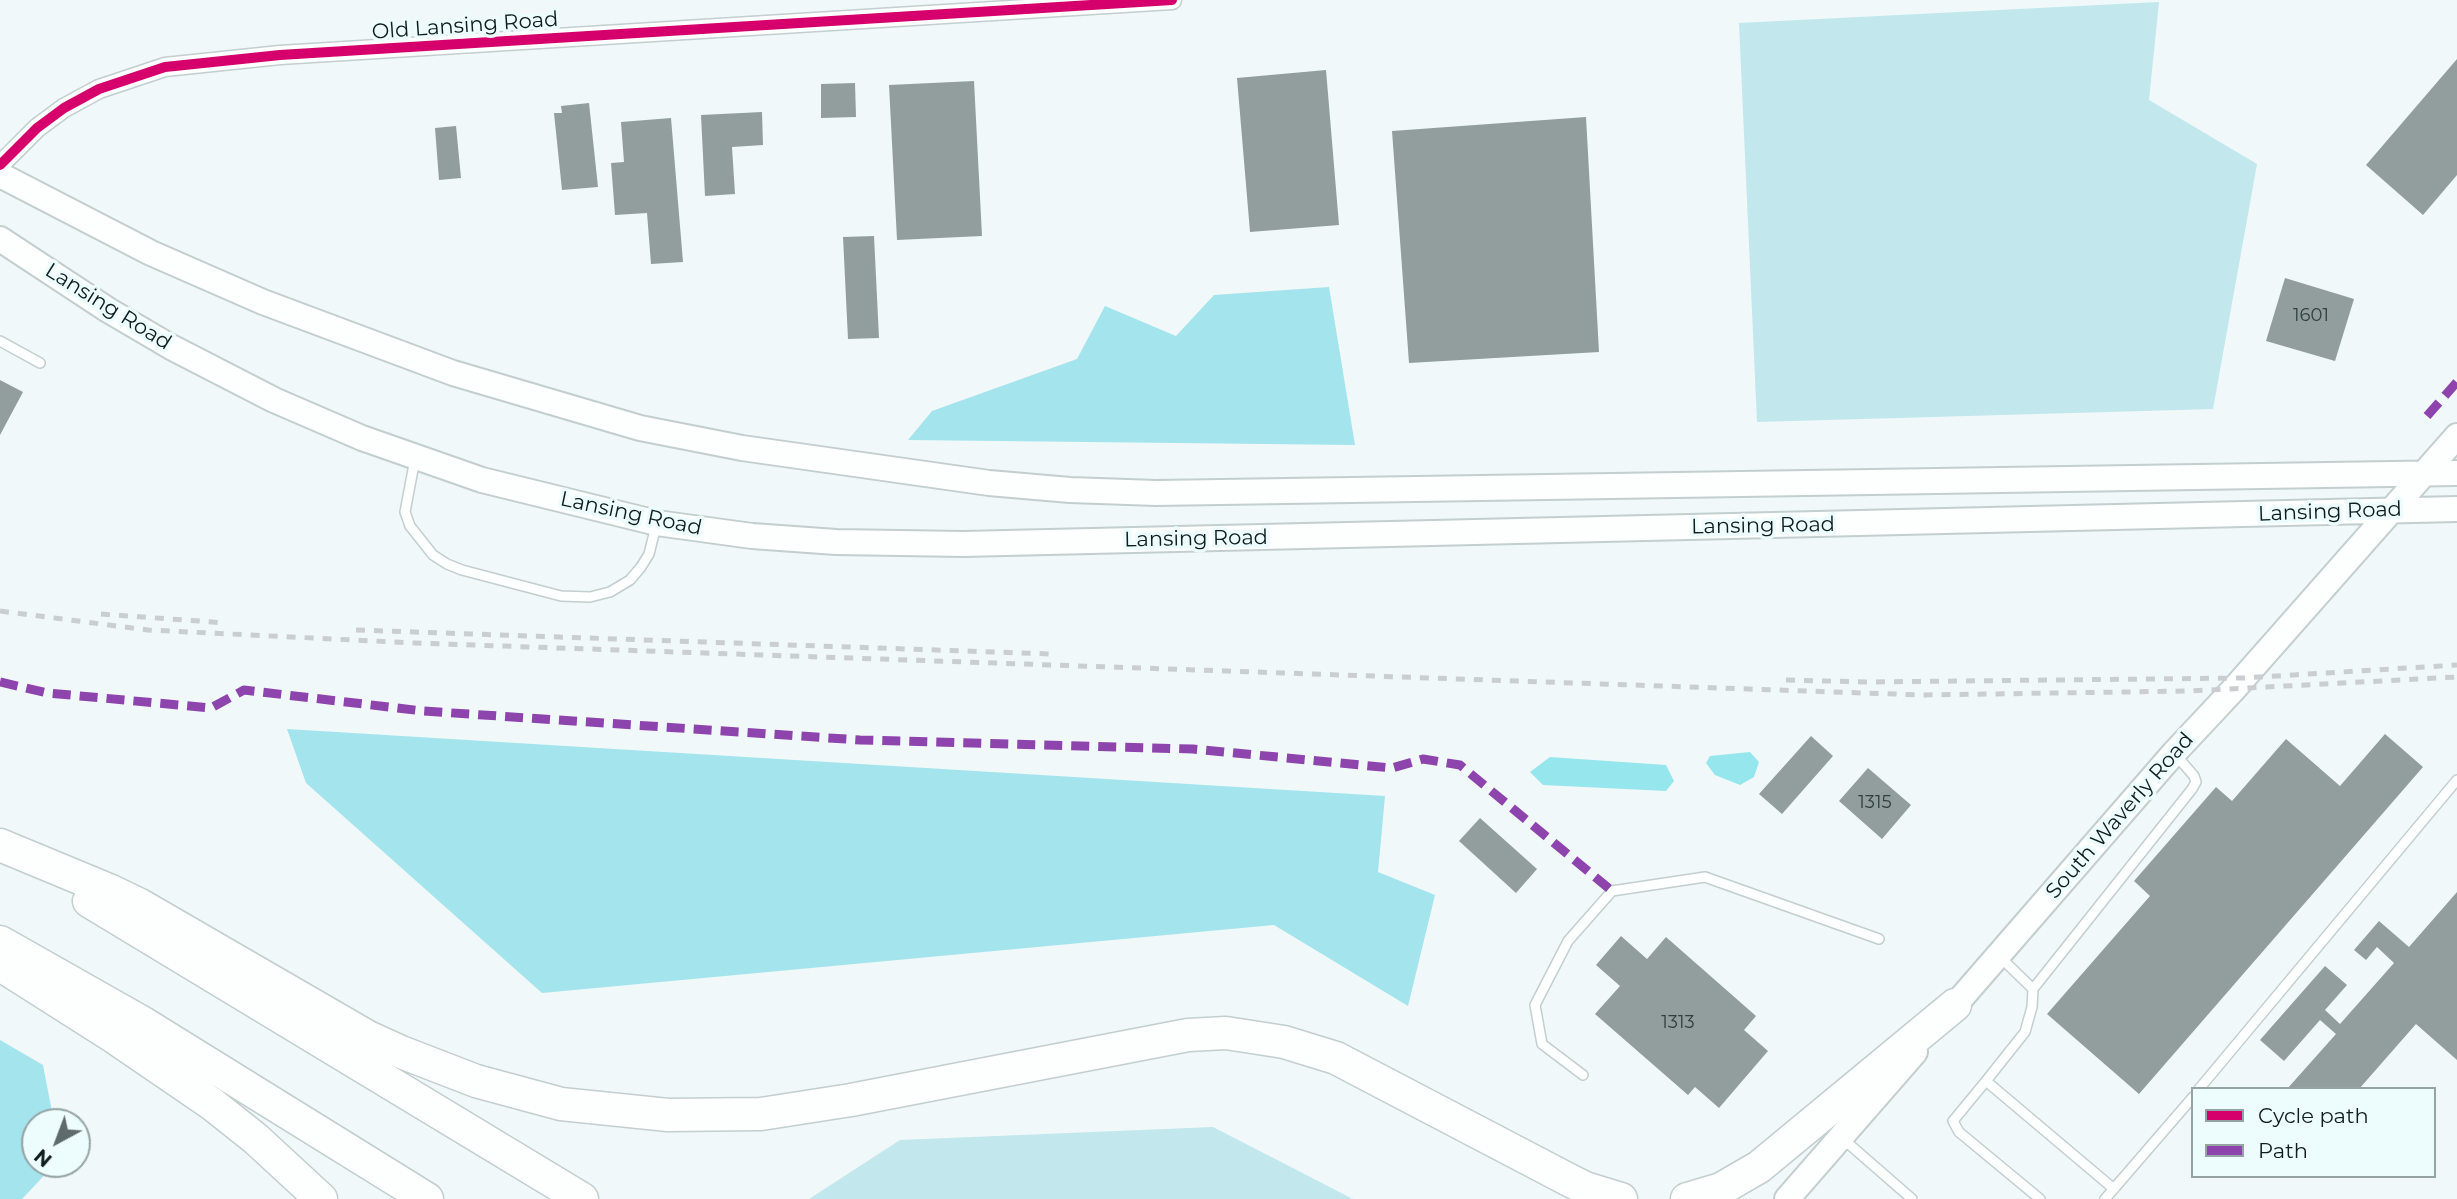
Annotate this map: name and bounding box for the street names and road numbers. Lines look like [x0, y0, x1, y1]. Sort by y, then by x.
street label: Old Lansing Road [371, 7, 559, 45]
street label: Lansing Road [40, 258, 176, 356]
street label: Lansing Road [558, 487, 704, 541]
street label: Lansing Road [2258, 497, 2402, 527]
street label: Lansing Road [1691, 512, 1835, 540]
street label: Lansing Road [1124, 525, 1268, 553]
street label: South Waverly Road [2041, 728, 2199, 904]

